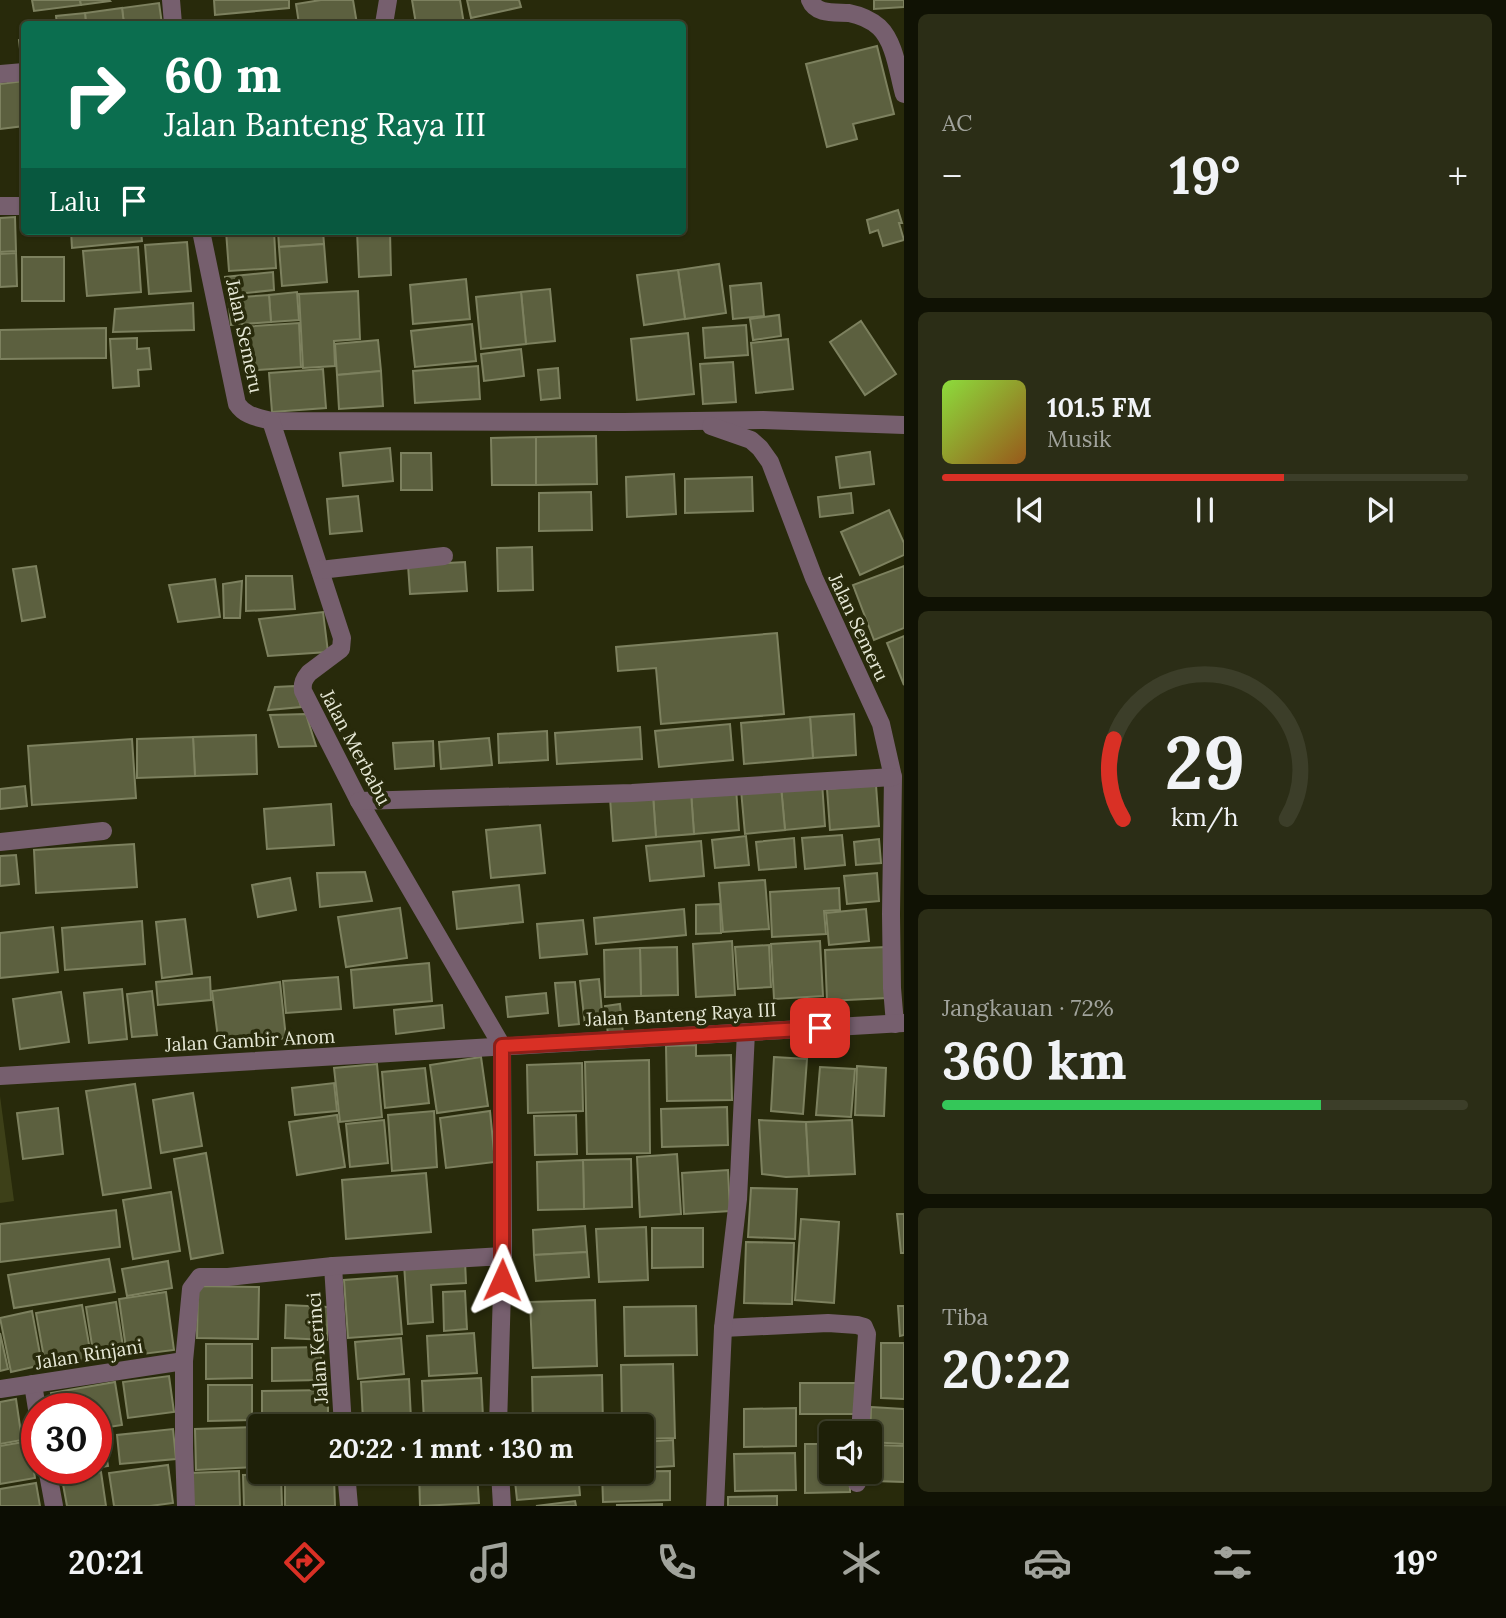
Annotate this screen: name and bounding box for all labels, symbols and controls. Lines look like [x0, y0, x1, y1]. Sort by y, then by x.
text: 60 m [164, 43, 281, 105]
icon: right [49, 49, 140, 140]
text: Jalan Banteng Raya III [164, 104, 486, 145]
text: AC [942, 108, 972, 137]
text: 19° [1170, 142, 1240, 208]
text: − [942, 152, 962, 200]
text: + [1448, 152, 1468, 200]
icon: arrive [115, 182, 153, 220]
text: Lalu [49, 185, 101, 218]
street label: Jalan Semeru [221, 276, 269, 395]
text: 101.5 FM [1047, 391, 1152, 424]
text: Musik [1047, 424, 1111, 453]
icon: previous [1011, 491, 1049, 529]
icon: pause [1186, 491, 1224, 529]
icon: next [1361, 491, 1399, 529]
street label: Jalan Semeru [823, 568, 894, 685]
street label: Jalan Merbabu [315, 684, 396, 809]
text: 29 [1165, 716, 1245, 809]
text: km/h [1171, 801, 1239, 833]
text: Jangkauan · 72% [942, 993, 1114, 1022]
street label: Jalan Banteng Raya III [584, 997, 777, 1031]
pin [790, 998, 850, 1058]
icon: arrive [801, 1009, 839, 1047]
street label: Jalan Gambir Anom [163, 1024, 336, 1056]
text: 360 km [942, 1027, 1127, 1093]
position arrow [465, 1243, 539, 1317]
street label: Jalan Kerinci [301, 1291, 333, 1406]
text: Tiba [942, 1302, 988, 1331]
street label: Jalan Rinjani [33, 1334, 144, 1374]
text: 20:22 [942, 1336, 1071, 1402]
speed limit sign: 30 [21, 1393, 112, 1484]
map controls [819, 1421, 882, 1484]
button: sound [819, 1421, 882, 1484]
text: 20:22 · 1 mnt · 130 m [329, 1432, 573, 1465]
icon: directions [280, 1538, 329, 1587]
icon: music [466, 1538, 515, 1587]
icon: phone [652, 1538, 701, 1587]
icon: climate [837, 1538, 886, 1587]
icon: car [1023, 1538, 1072, 1587]
icon: filters [1208, 1538, 1257, 1587]
text: 20:21 [68, 1542, 144, 1583]
text: 19° [1394, 1542, 1438, 1583]

